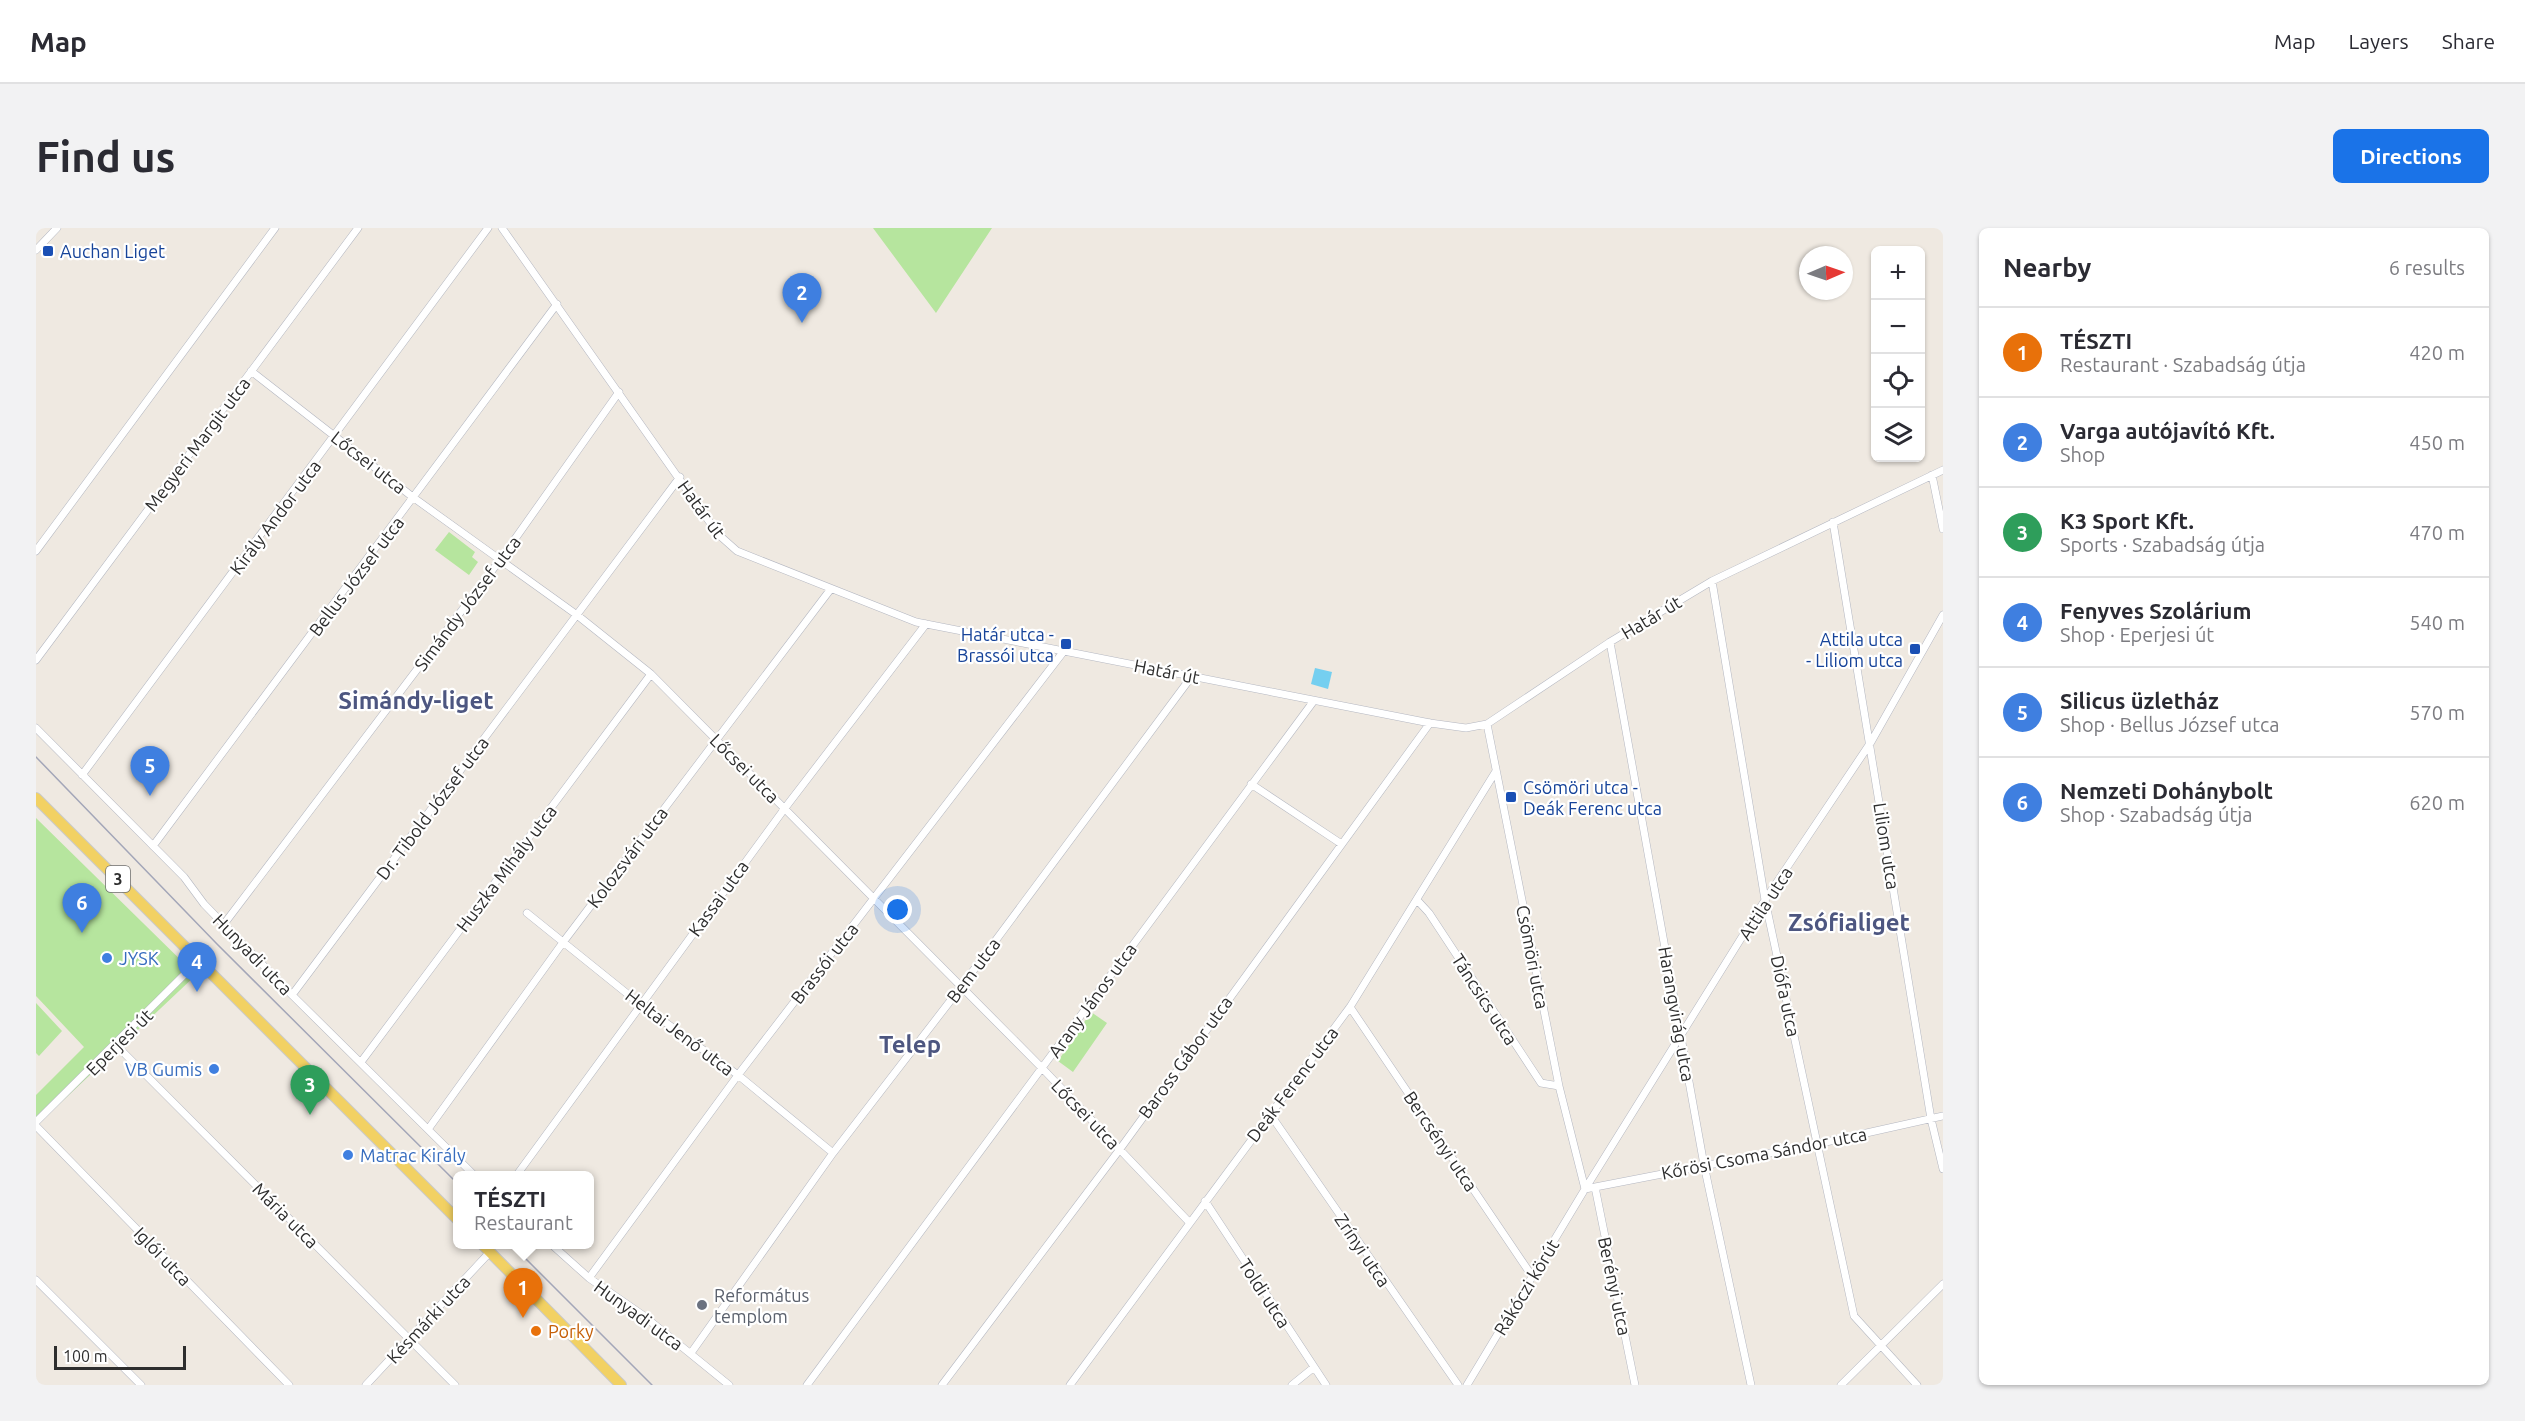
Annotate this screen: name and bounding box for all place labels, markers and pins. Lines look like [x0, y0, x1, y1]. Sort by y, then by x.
place label: Auchan Liget [60, 241, 165, 261]
marker: Auchan Liget [41, 244, 55, 258]
pin: 2 [782, 274, 822, 323]
place label: Határ utca - Brassói utca [957, 624, 1054, 665]
place label: Attila utca - Liliom utca [1806, 629, 1903, 670]
marker: Határ utca - Brassói utca [1059, 637, 1073, 651]
marker: Attila utca - Liliom utca [1908, 642, 1922, 656]
pin: 5 [130, 746, 170, 796]
place label: Csömöri utca - Deák Ferenc utca [1523, 777, 1662, 818]
marker: Csömöri utca - Deák Ferenc utca [1504, 790, 1518, 804]
pin: 6 [62, 884, 102, 933]
pin: 4 [178, 942, 216, 992]
place label: JYSK [119, 948, 159, 968]
marker: JYSK [100, 951, 114, 965]
place label: VB Gumis [125, 1059, 202, 1079]
marker: VB Gumis [207, 1062, 221, 1076]
pin: 3 [290, 1066, 330, 1115]
place label: Matrac Király [360, 1145, 466, 1165]
marker: Matrac Király [341, 1148, 355, 1162]
pin: 1 [504, 1268, 542, 1318]
place label: Református templom [714, 1285, 809, 1326]
marker: Református templom [695, 1298, 709, 1312]
place label: Porky [548, 1321, 594, 1341]
marker: Porky [529, 1324, 543, 1338]

